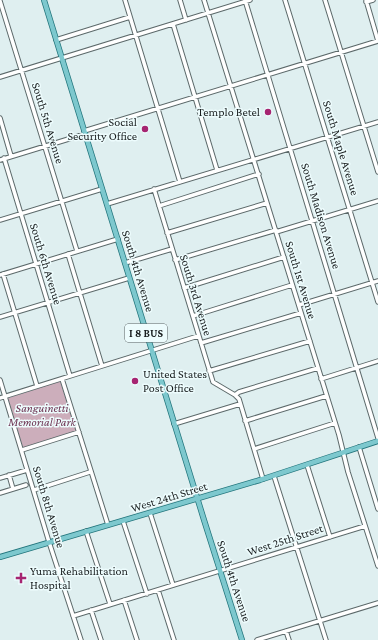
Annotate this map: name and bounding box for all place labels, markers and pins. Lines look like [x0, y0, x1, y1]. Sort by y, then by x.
place label: Templo Betel [197, 105, 260, 119]
marker: Templo Betel [263, 107, 273, 117]
place label: Social Security Office [67, 115, 137, 143]
marker: Social Security Office [140, 124, 150, 134]
place label: United States Post Office [143, 367, 207, 395]
marker: United States Post Office [130, 376, 140, 386]
place label: Yuma Rehabilitation Hospital [30, 564, 129, 592]
marker: Yuma Rehabilitation Hospital [15, 572, 27, 584]

